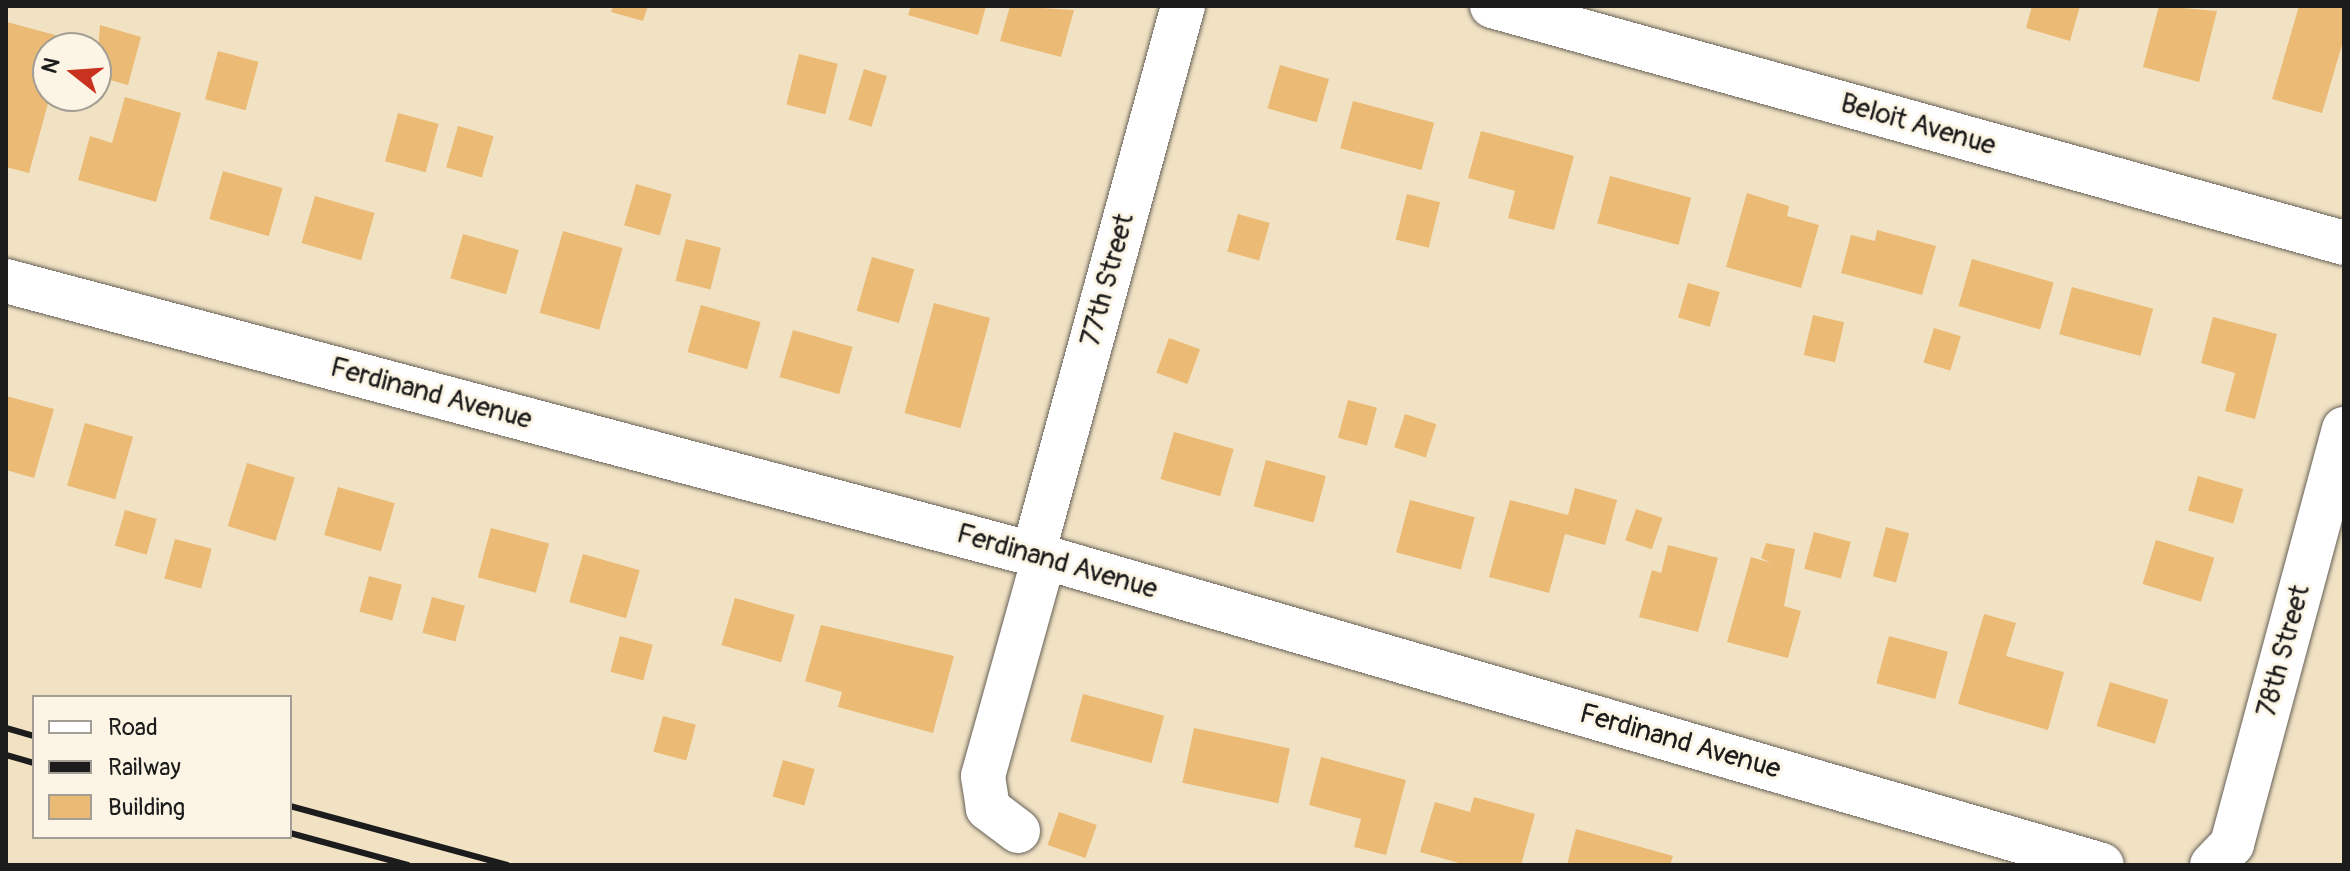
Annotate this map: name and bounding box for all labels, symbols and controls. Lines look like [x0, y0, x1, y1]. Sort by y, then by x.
north arrow [32, 32, 112, 112]
text: N [35, 54, 67, 77]
street label: Beloit Avenue [1837, 87, 1999, 163]
street label: 77th Street [1074, 210, 1142, 350]
street label: Ferdinand Avenue [326, 351, 536, 437]
street label: Ferdinand Avenue [953, 517, 1161, 607]
street label: 78th Street [2250, 581, 2318, 721]
legend [32, 695, 292, 839]
street label: Ferdinand Avenue [1576, 697, 1784, 787]
text: Road [108, 713, 158, 742]
text: Railway [108, 753, 181, 782]
text: Building [108, 793, 185, 822]

